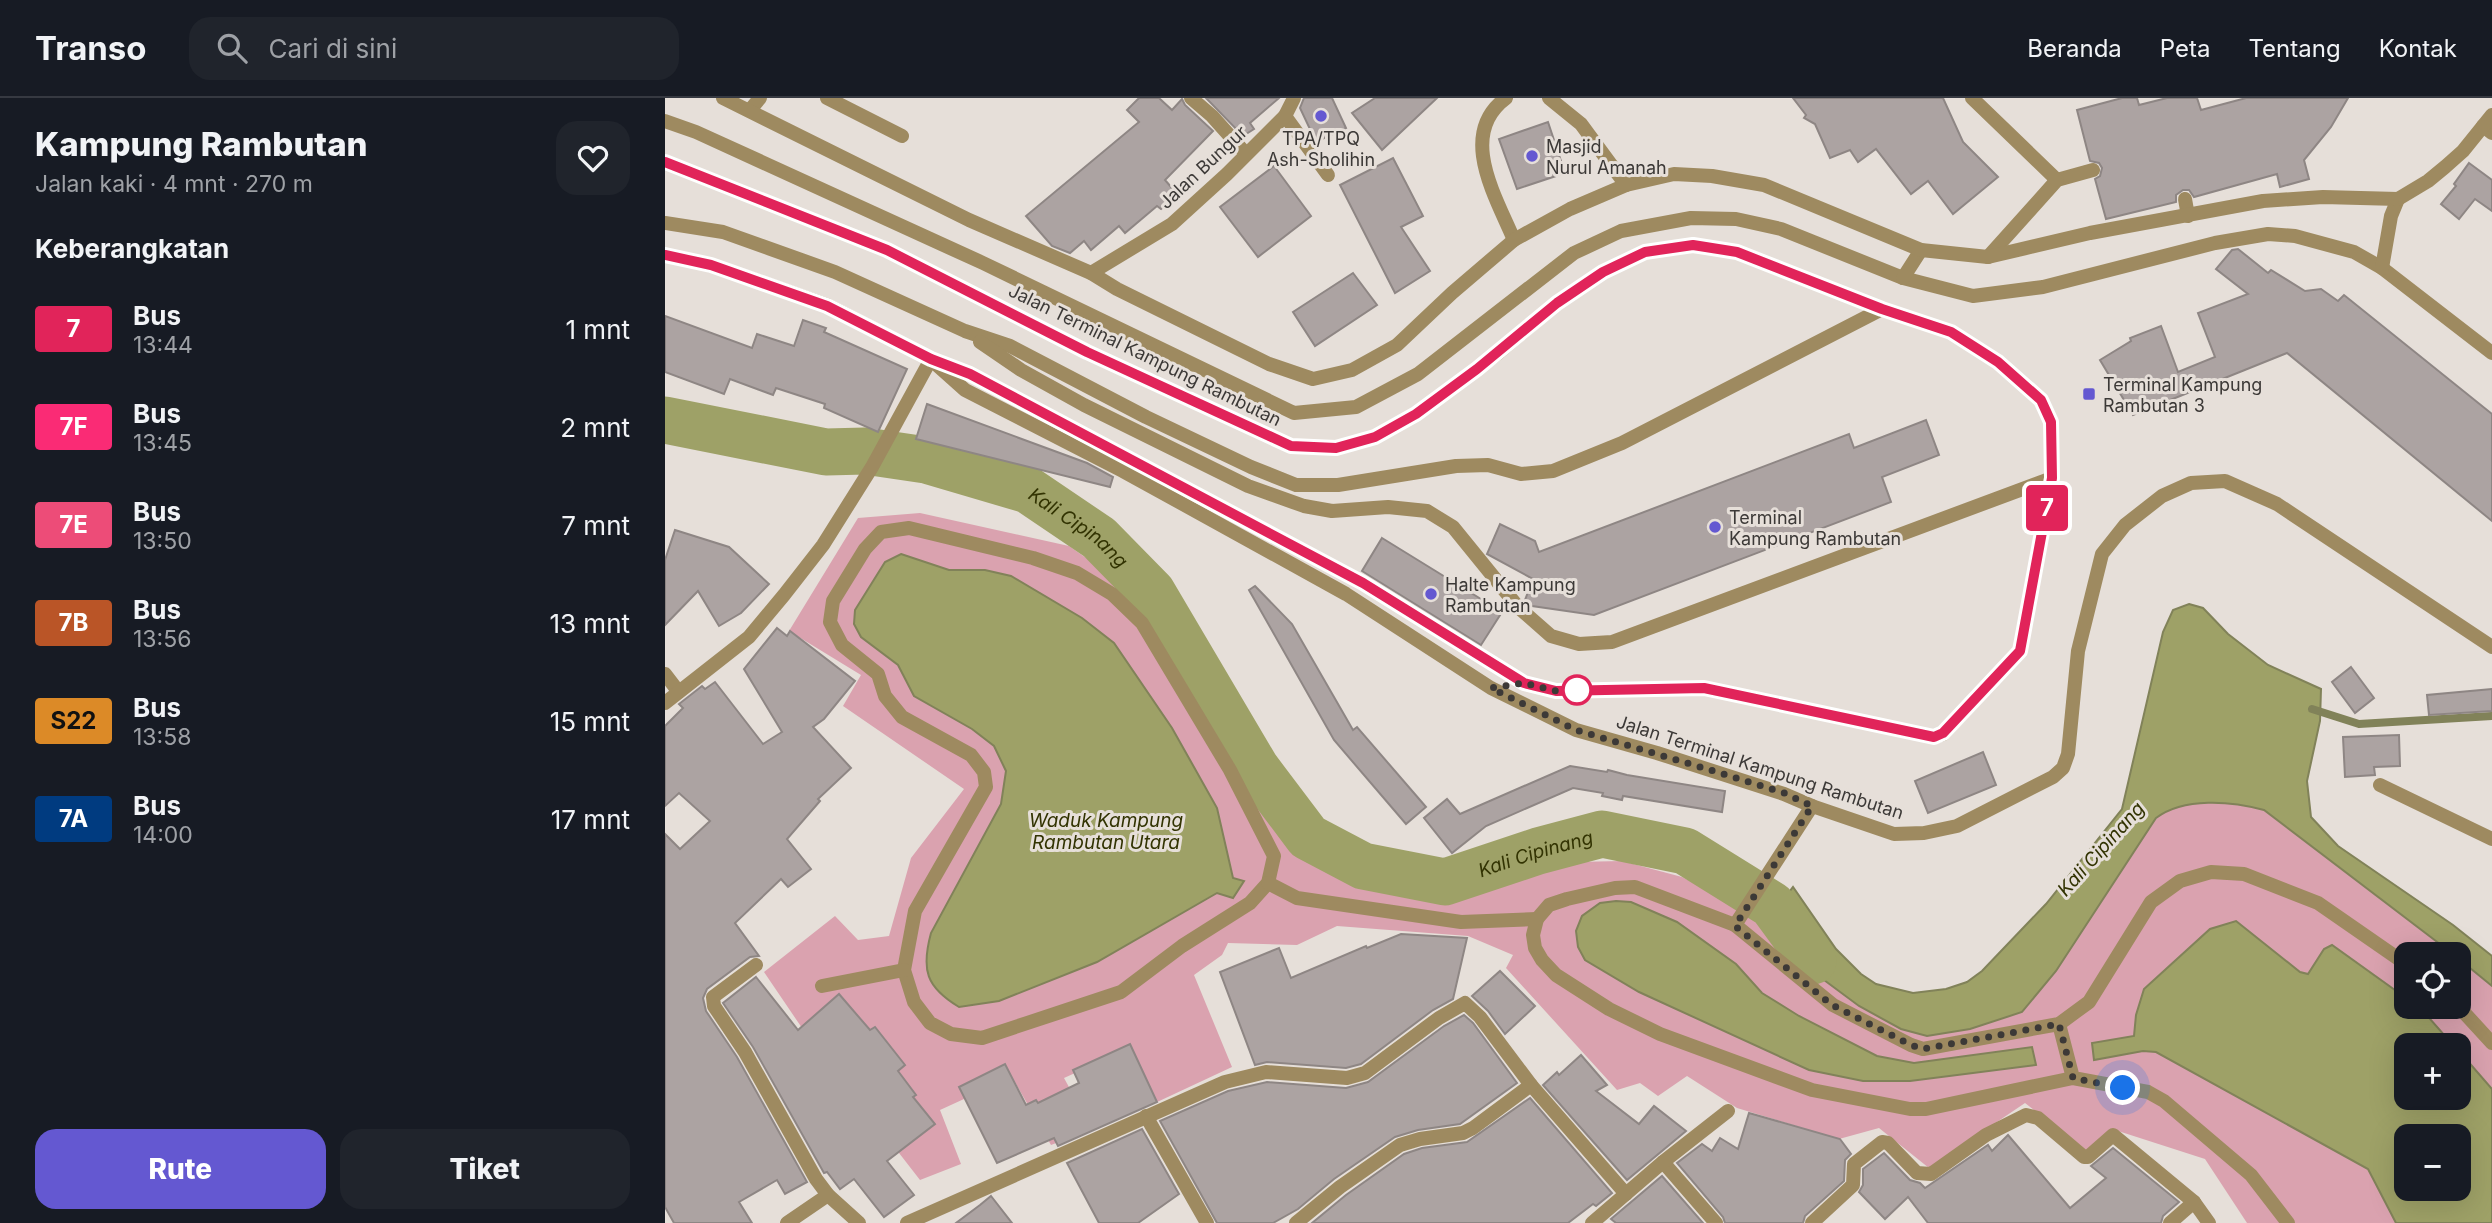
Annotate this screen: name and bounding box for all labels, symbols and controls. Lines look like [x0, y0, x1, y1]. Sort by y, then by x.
search box [189, 17, 679, 80]
text: Transo [35, 28, 147, 68]
icon: search [213, 29, 251, 67]
text: Cari di sini [269, 33, 397, 64]
text: Beranda [2027, 34, 2122, 63]
text: Peta [2160, 34, 2210, 63]
text: Tentang [2248, 34, 2341, 63]
text: Kontak [2379, 34, 2457, 63]
marker: TPA/TPQ Ash-Sholihin [1313, 108, 1329, 124]
button: heart [556, 121, 630, 195]
street label: Jalan Bungur [1155, 121, 1251, 213]
text: Kampung Rambutan [35, 124, 368, 164]
place label: TPA/TPQ Ash-Sholihin [1267, 128, 1375, 170]
place label: Masjid Nurul Amanah [1546, 136, 1667, 178]
marker: Masjid Nurul Amanah [1524, 148, 1540, 164]
text: Jalan kaki · 4 mnt · 270 m [35, 170, 313, 198]
text: Keberangkatan [35, 233, 229, 264]
street label: Jalan Terminal Kampung Rambutan [1005, 280, 1285, 430]
text: Bus [133, 300, 181, 331]
text: 7 [67, 314, 80, 343]
text: 1 mnt [565, 314, 630, 345]
text: 13:44 [133, 331, 193, 359]
place label: Terminal Kampung Rambutan 3 [2103, 374, 2262, 416]
marker: Terminal Kampung Rambutan 3 [2081, 386, 2097, 402]
text: Bus [133, 398, 181, 429]
text: 7F [59, 412, 88, 441]
text: 2 mnt [560, 412, 630, 443]
text: 13:45 [133, 429, 192, 457]
water label: Kali Cipinang [1024, 482, 1133, 572]
line badge: 7 [2024, 485, 2070, 531]
text: 7 [2040, 493, 2054, 522]
text: Bus [133, 496, 181, 527]
place label: Terminal Kampung Rambutan [1729, 507, 1901, 549]
text: 7E [59, 510, 88, 539]
text: 7 mnt [561, 510, 630, 541]
marker: Terminal Kampung Rambutan [1707, 519, 1723, 535]
text: 13:50 [133, 527, 192, 555]
place label: Halte Kampung Rambutan [1445, 574, 1576, 616]
marker: Halte Kampung Rambutan [1423, 586, 1439, 602]
text: Bus [133, 594, 181, 625]
text: 7B [59, 608, 88, 637]
text: 13 mnt [549, 608, 630, 639]
text: 13:56 [133, 625, 191, 653]
unlabelled marker [1562, 675, 1592, 705]
text: Bus [133, 692, 181, 723]
text: S22 [51, 706, 96, 735]
text: 15 mnt [550, 706, 630, 737]
street label: Jalan Terminal Kampung Rambutan [1614, 711, 1906, 823]
text: 13:58 [133, 723, 191, 751]
text: Bus [133, 790, 181, 821]
water label: Kali Cipinang [2053, 797, 2150, 901]
text: 7A [59, 804, 88, 833]
text: 17 mnt [551, 804, 630, 835]
water label: Waduk Kampung Rambutan Utara [1029, 809, 1183, 854]
text: 14:00 [133, 821, 193, 849]
water label: Kali Cipinang [1475, 825, 1596, 882]
map controls [2394, 942, 2471, 1201]
button: locate [2394, 942, 2471, 1019]
button: + [2394, 1033, 2471, 1110]
your location [2105, 1070, 2140, 1105]
button: − [2394, 1124, 2471, 1201]
button: Rute [35, 1129, 326, 1209]
button: Tiket [340, 1129, 630, 1209]

